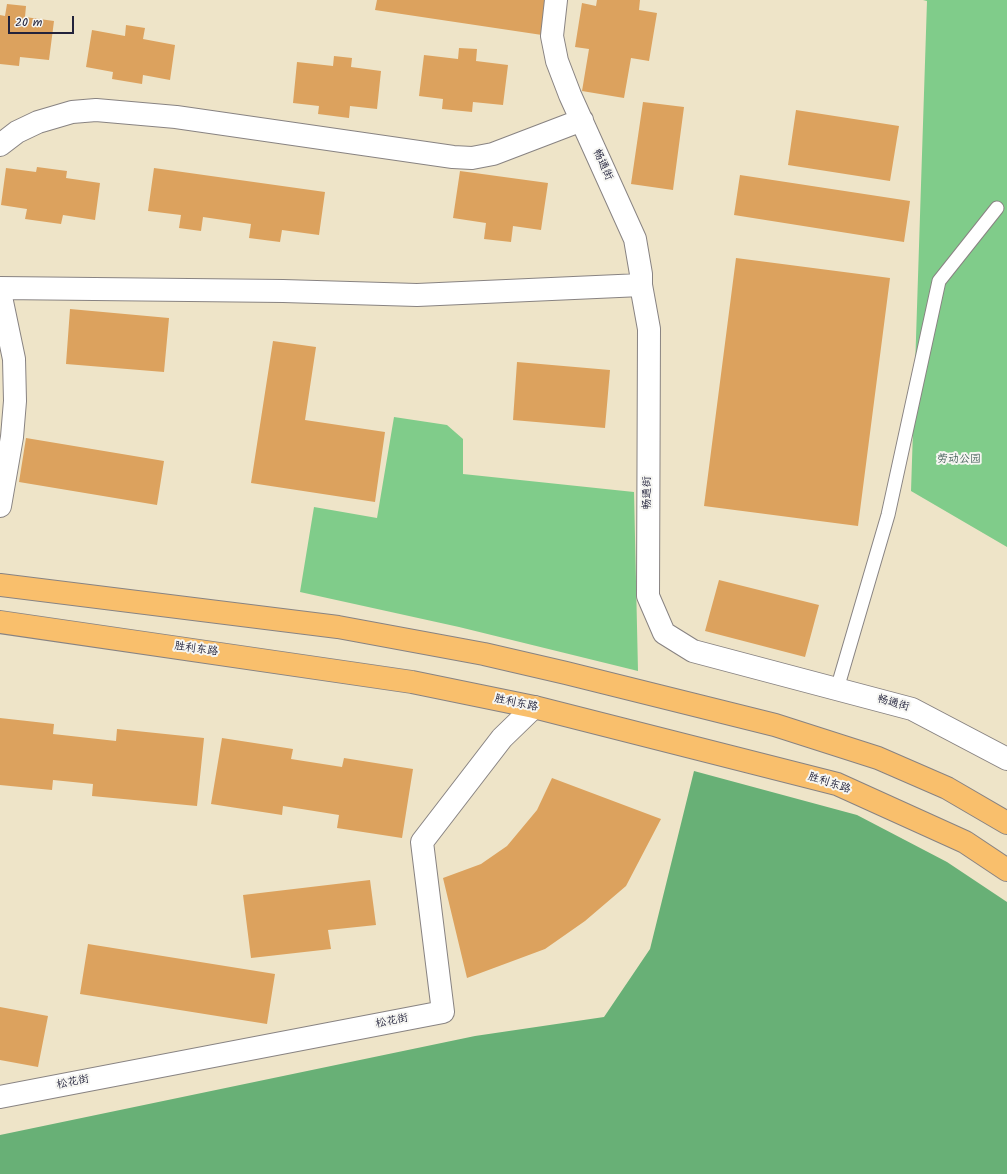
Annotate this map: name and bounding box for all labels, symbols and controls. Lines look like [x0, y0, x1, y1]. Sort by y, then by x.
scale bar [10, 8, 76, 34]
text: 20 m [15, 13, 42, 32]
street label: 畅通街 [589, 147, 615, 183]
park label: 劳动公园 [937, 453, 981, 467]
street label: 畅通街 [641, 477, 655, 509]
street label: 胜利东路 [173, 640, 219, 660]
street label: 胜利东路 [493, 693, 539, 715]
street label: 畅通街 [875, 693, 911, 715]
street label: 胜利东路 [806, 771, 852, 797]
street label: 松花街 [375, 1012, 409, 1032]
street label: 松花街 [56, 1073, 90, 1093]

